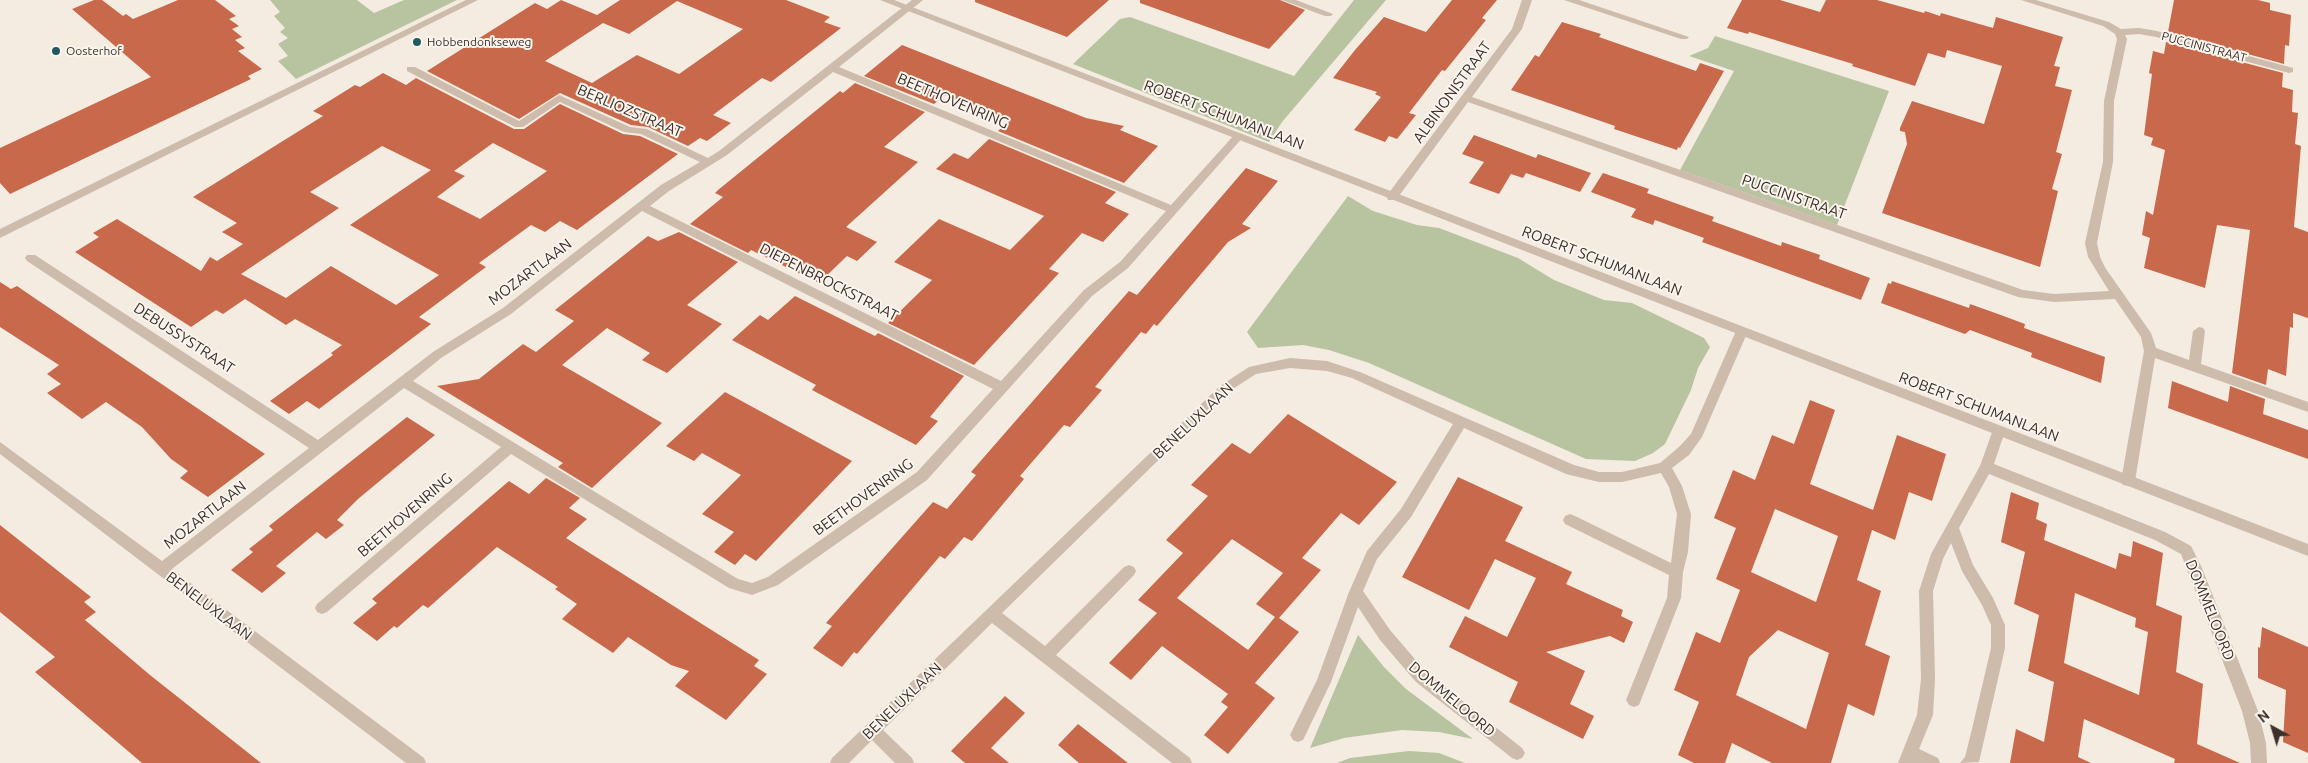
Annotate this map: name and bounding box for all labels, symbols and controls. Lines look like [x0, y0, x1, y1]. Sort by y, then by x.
street label: PUCCINISTRAAT [2160, 29, 2248, 65]
place label: Hobbendonkseweg [427, 35, 532, 49]
marker: Hobbendonkseweg [411, 36, 423, 48]
street label: ALBINONISTRAAT [1409, 38, 1495, 146]
place label: Oosterhof [66, 44, 122, 58]
marker: Oosterhof [50, 45, 62, 57]
street label: BEETHOVENRING [895, 69, 1011, 133]
street label: ROBERT SCHUMANLAAN [1141, 76, 1307, 154]
street label: BERLIOZSTRAAT [575, 81, 685, 141]
street label: PUCCINISTRAAT [1739, 171, 1849, 223]
street label: ROBERT SCHUMANLAAN [1519, 222, 1685, 300]
street label: MOZARTLAAN [485, 235, 575, 309]
street label: DIEPENBROCKSTRAAT [757, 239, 901, 325]
street label: DEBUSSYSTRAAT [130, 299, 238, 377]
street label: ROBERT SCHUMANLAAN [1896, 368, 2062, 446]
street label: BENELUXLAAN [1149, 379, 1237, 463]
street label: BEETHOVENRING [810, 455, 916, 539]
street label: BEETHOVENRING [354, 469, 456, 561]
street label: MOZARTLAAN [160, 477, 250, 553]
street label: DOMMELOORD [2182, 557, 2238, 663]
street label: BENELUXLAAN [163, 568, 255, 644]
street label: DOMMELOORD [1405, 658, 1499, 740]
street label: BENELUXLAAN [859, 659, 945, 743]
north arrow [2248, 703, 2298, 753]
text: N [2254, 707, 2273, 726]

